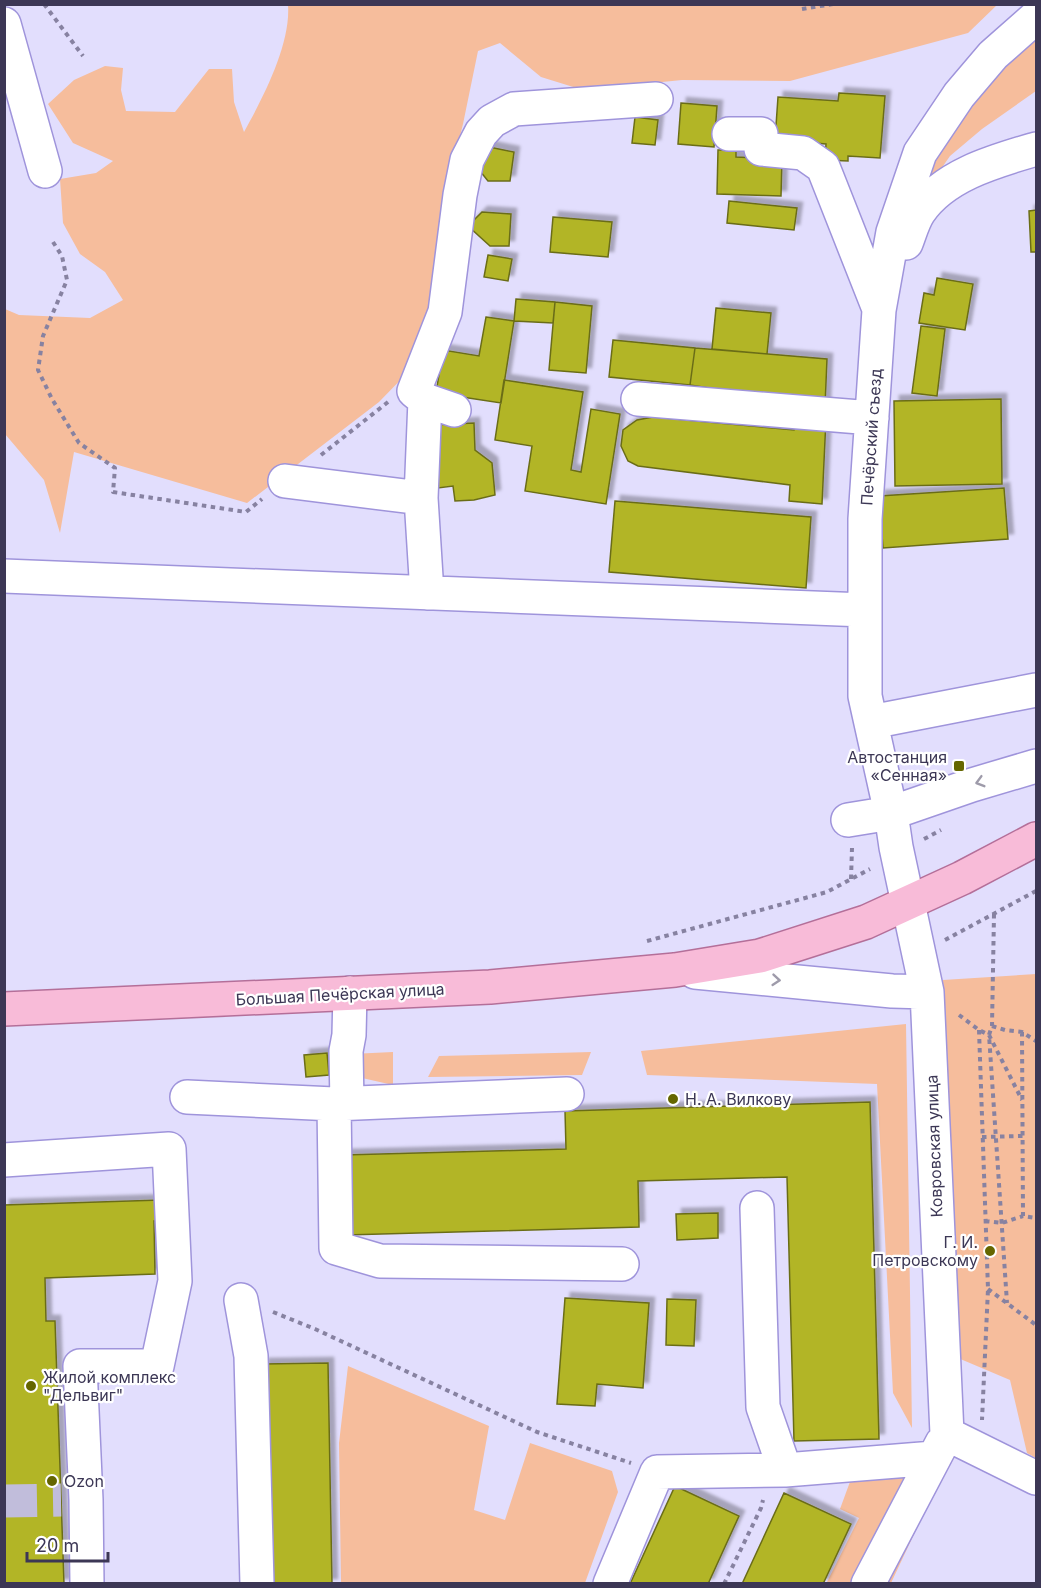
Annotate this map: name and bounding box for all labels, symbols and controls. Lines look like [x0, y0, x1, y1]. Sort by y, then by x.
street label: Печёрский съезд [856, 368, 886, 506]
place label: Автостанция «Сенная» [847, 747, 947, 785]
marker: Автостанция «Сенная» [952, 759, 966, 773]
one-way arrow [975, 775, 986, 787]
one-way arrow [771, 973, 780, 986]
street label: Большая Печёрская улица [235, 979, 445, 1009]
street label: Ковровская улица [922, 1074, 946, 1218]
place label: Н. А. Вилкову [685, 1089, 791, 1109]
marker: Н. А. Вилкову [666, 1092, 680, 1106]
place label: Г. И. Петровскому [872, 1232, 978, 1270]
marker: Г. И. Петровскому [983, 1244, 997, 1258]
place label: Жилой комплекс "Дельвиг" [43, 1367, 176, 1405]
marker: Жилой комплекс "Дельвиг" [24, 1379, 38, 1393]
place label: Ozon [64, 1471, 104, 1491]
marker: Ozon [45, 1474, 59, 1488]
scale bar [27, 1525, 108, 1563]
text: 20 m [36, 1535, 79, 1556]

